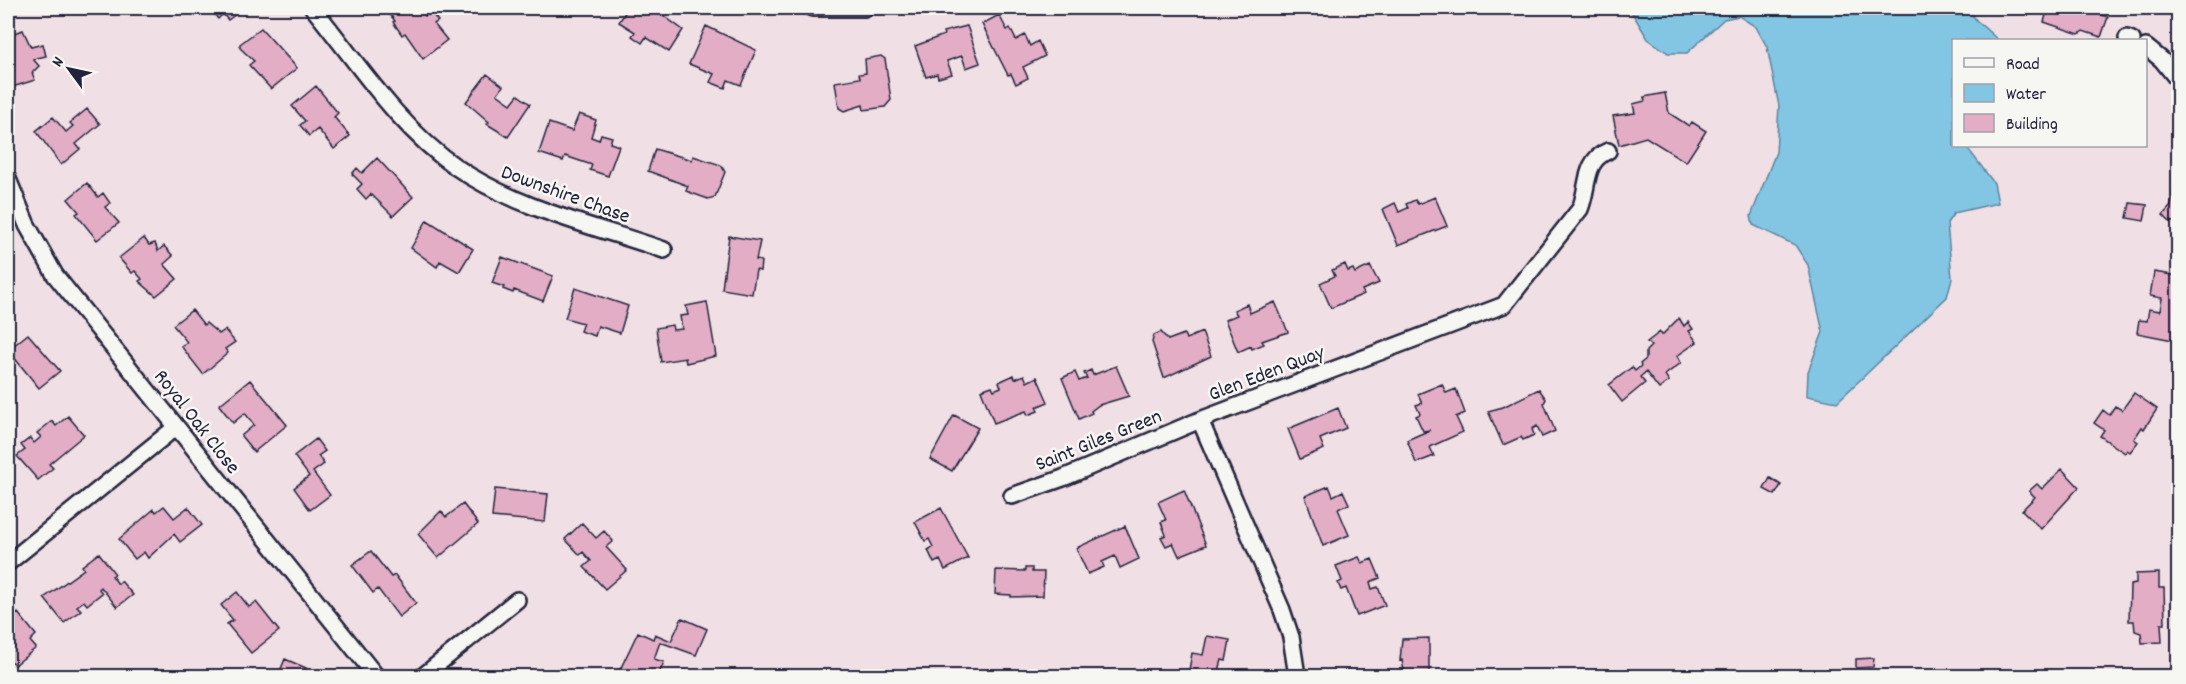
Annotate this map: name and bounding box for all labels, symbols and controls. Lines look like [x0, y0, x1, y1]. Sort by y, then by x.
north arrow [39, 39, 99, 99]
legend [1952, 39, 2147, 147]
text: N [47, 53, 70, 72]
text: Road [2006, 53, 2040, 78]
text: Water [2006, 83, 2046, 108]
text: Building [2006, 113, 2058, 138]
street label: Downshire Chase [496, 159, 634, 233]
street label: Glen Eden Quay [1205, 339, 1330, 411]
street label: Royal Oak Close [145, 364, 246, 482]
street label: Saint Giles Green [1031, 403, 1167, 481]

